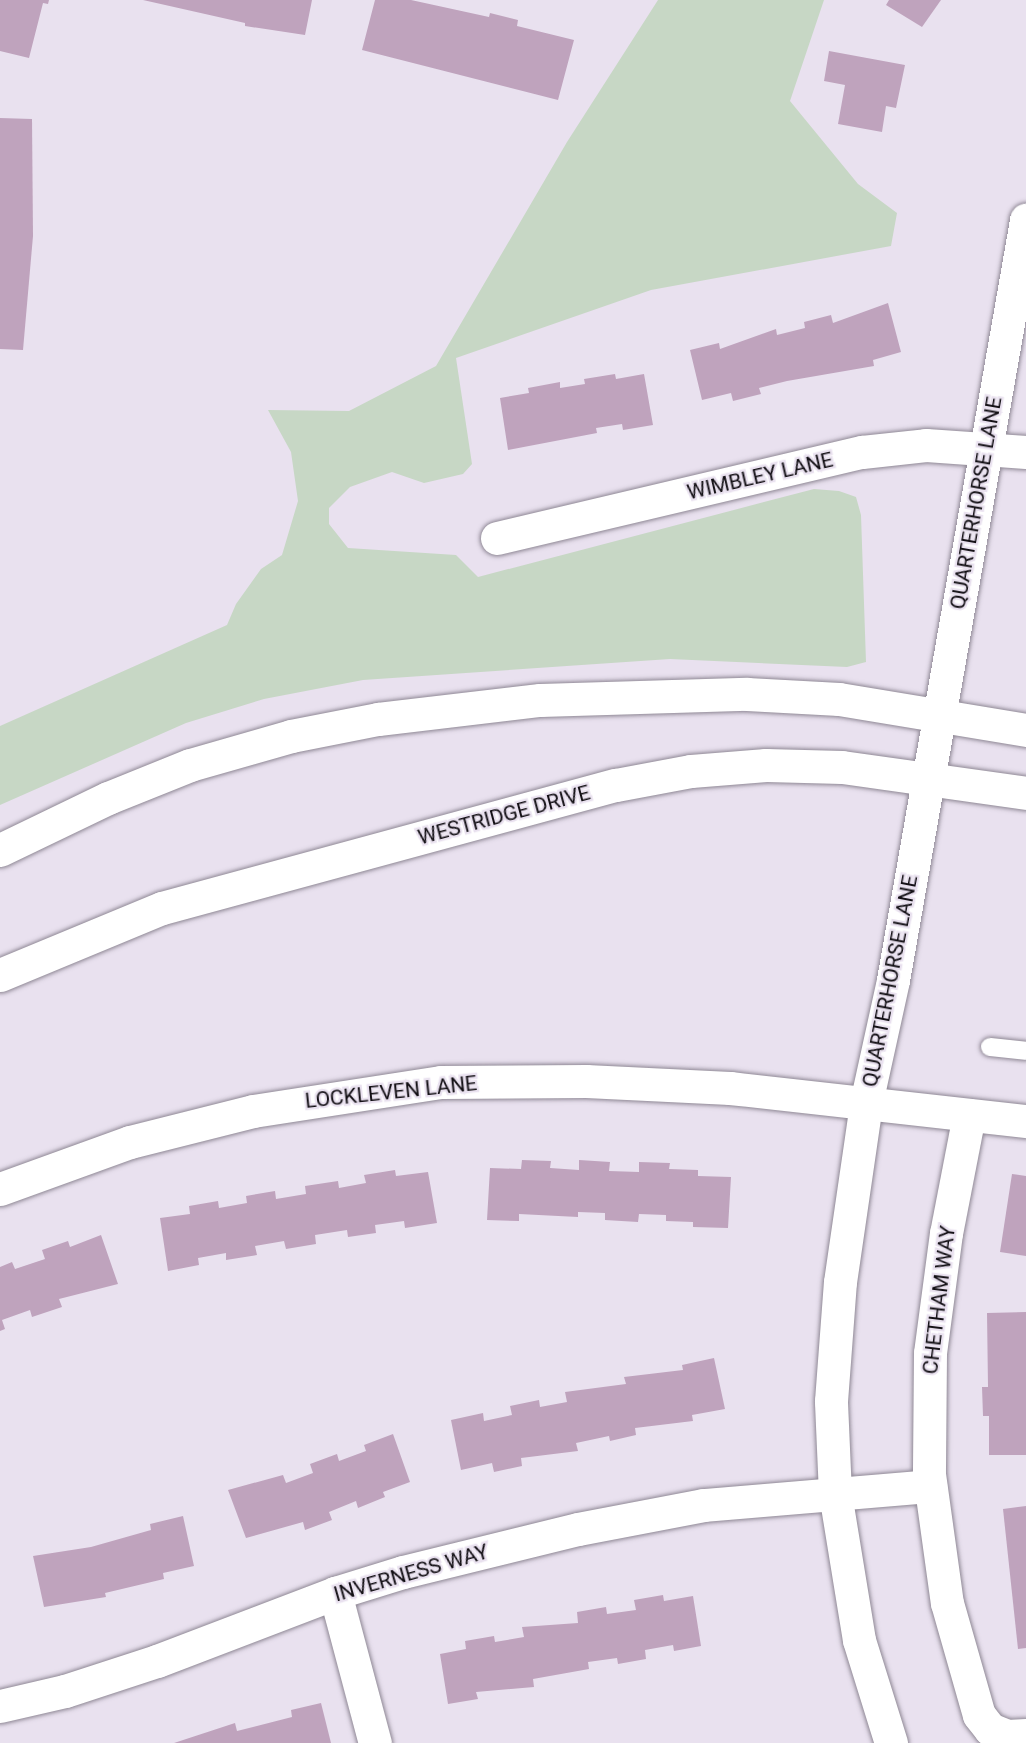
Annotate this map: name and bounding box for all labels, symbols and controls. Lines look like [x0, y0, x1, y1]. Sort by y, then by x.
street label: QUARTERHORSE LANE [945, 395, 1007, 611]
street label: WIMBLEY LANE [685, 447, 835, 505]
street label: WESTRIDGE DRIVE [415, 780, 593, 850]
street label: QUARTERHORSE LANE [857, 873, 923, 1089]
street label: LOCKLEVEN LANE [304, 1070, 478, 1114]
street label: CHETHAM WAY [917, 1224, 961, 1376]
street label: INVERNESS WAY [331, 1539, 491, 1607]

